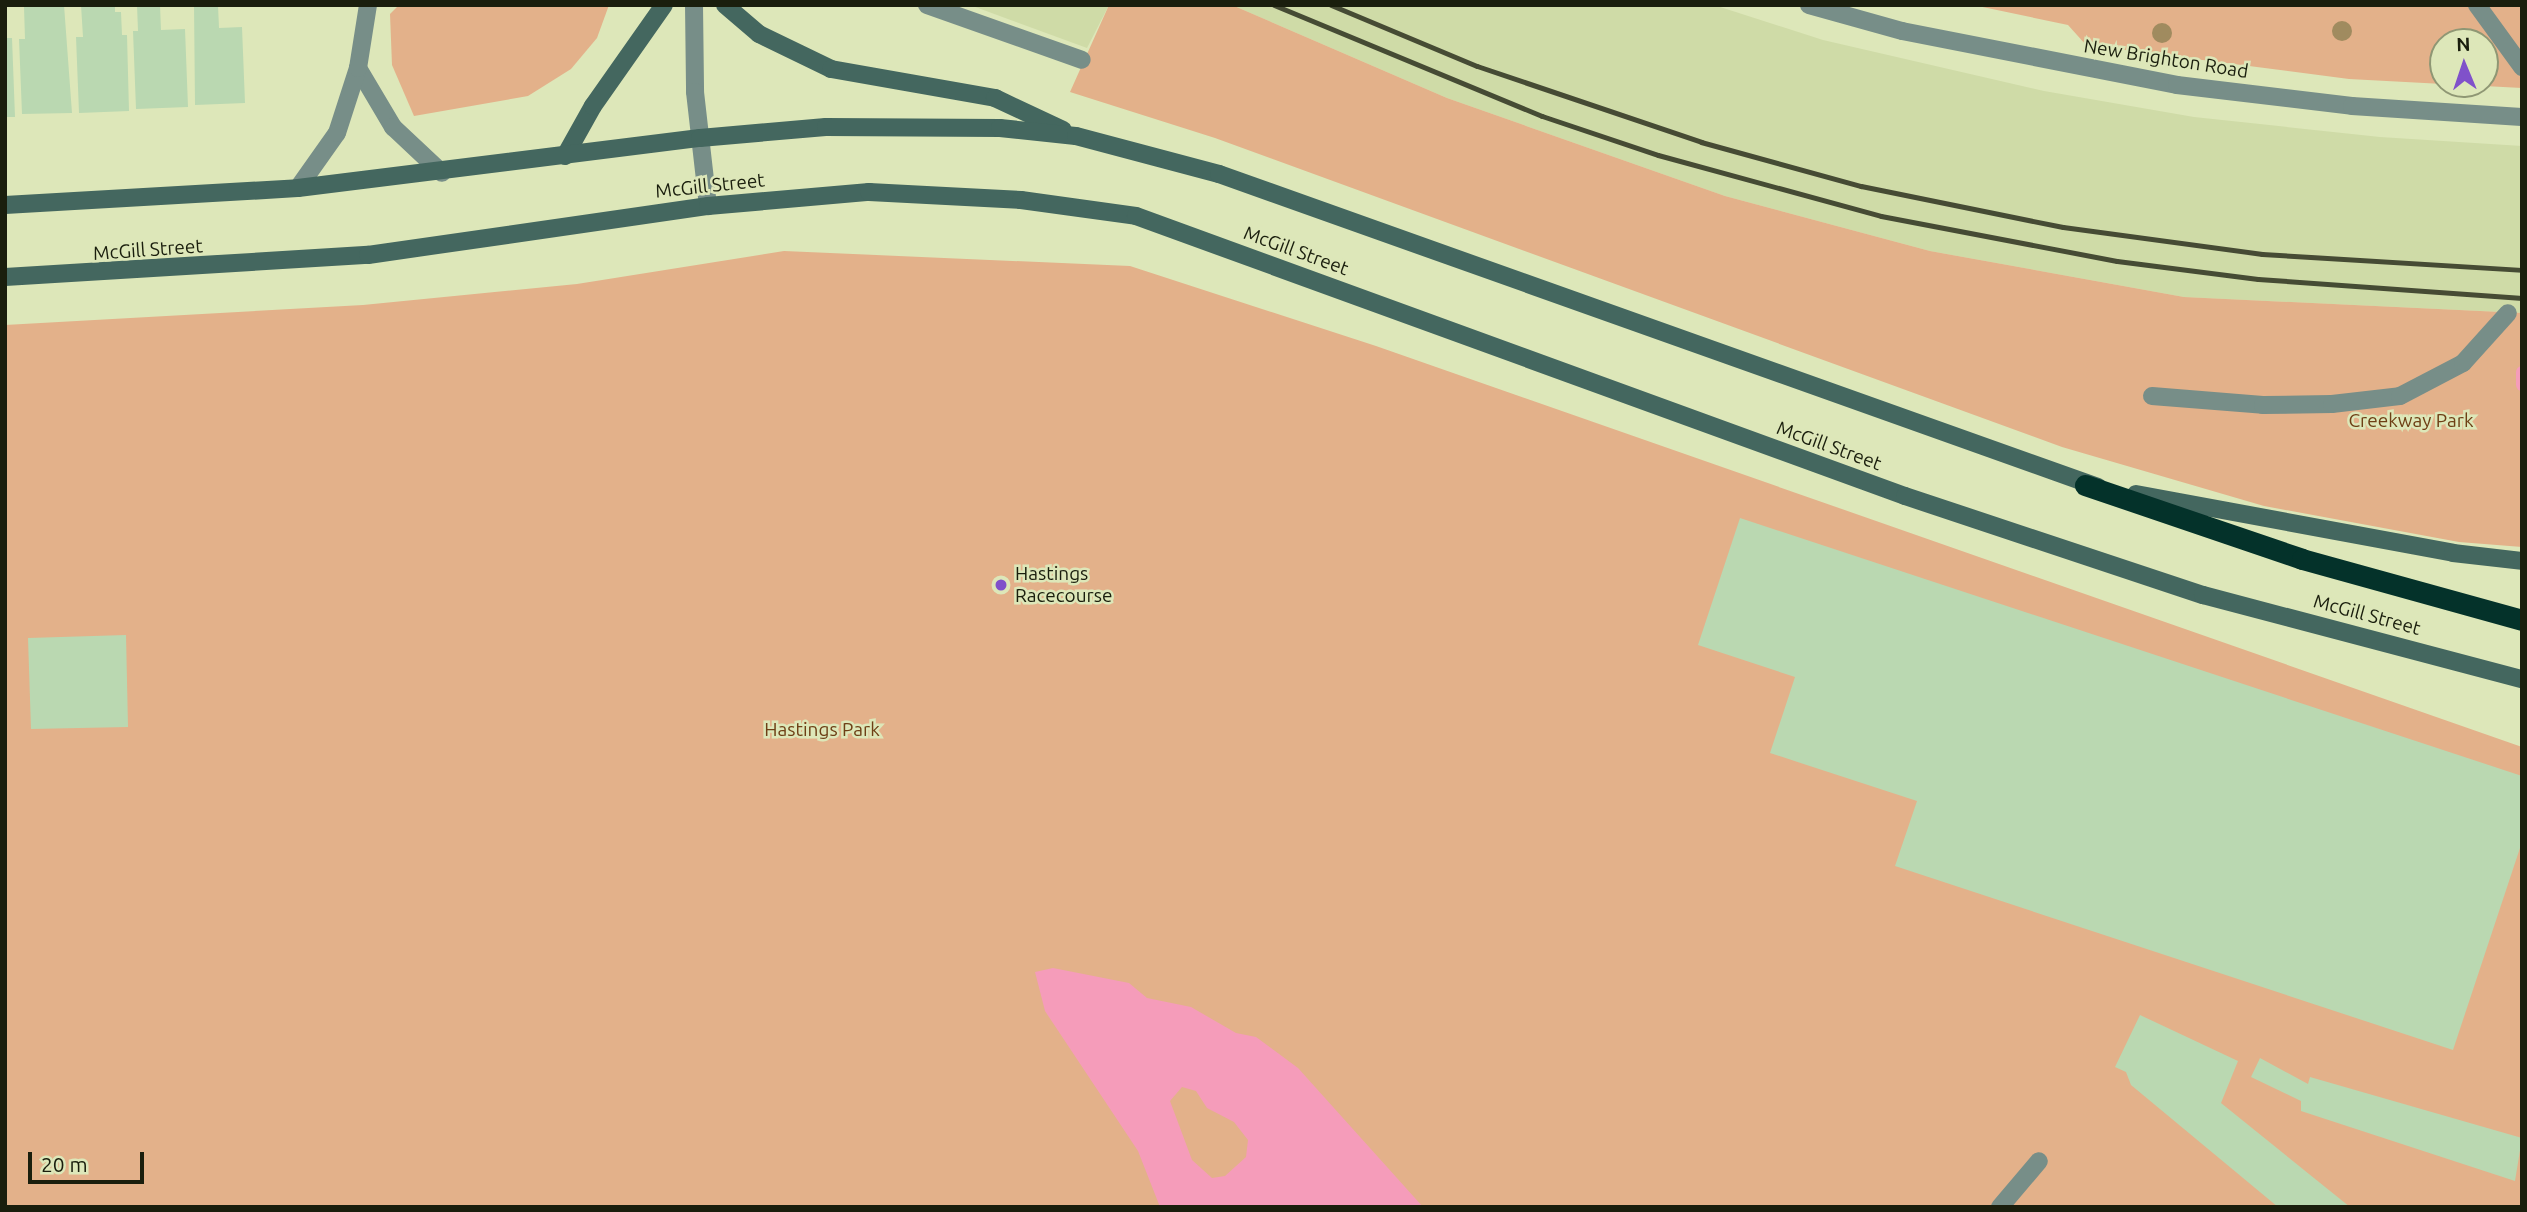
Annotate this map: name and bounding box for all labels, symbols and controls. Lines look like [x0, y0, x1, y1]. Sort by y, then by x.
north arrow [2429, 28, 2499, 98]
text: N [2456, 33, 2471, 55]
street label: New Brighton Road [2082, 35, 2250, 83]
street label: McGill Street [654, 169, 766, 203]
street label: McGill Street [1240, 221, 1352, 281]
street label: McGill Street [92, 235, 204, 265]
park label: Creekway Park [2348, 410, 2474, 432]
street label: McGill Street [1773, 416, 1885, 476]
place label: Hastings Racecourse [1015, 563, 1113, 607]
marker: Hastings Racecourse [993, 577, 1009, 593]
street label: McGill Street [2311, 590, 2423, 640]
park label: Hastings Park [764, 719, 880, 741]
scale bar [32, 1138, 147, 1182]
text: 20 m [41, 1152, 88, 1176]

